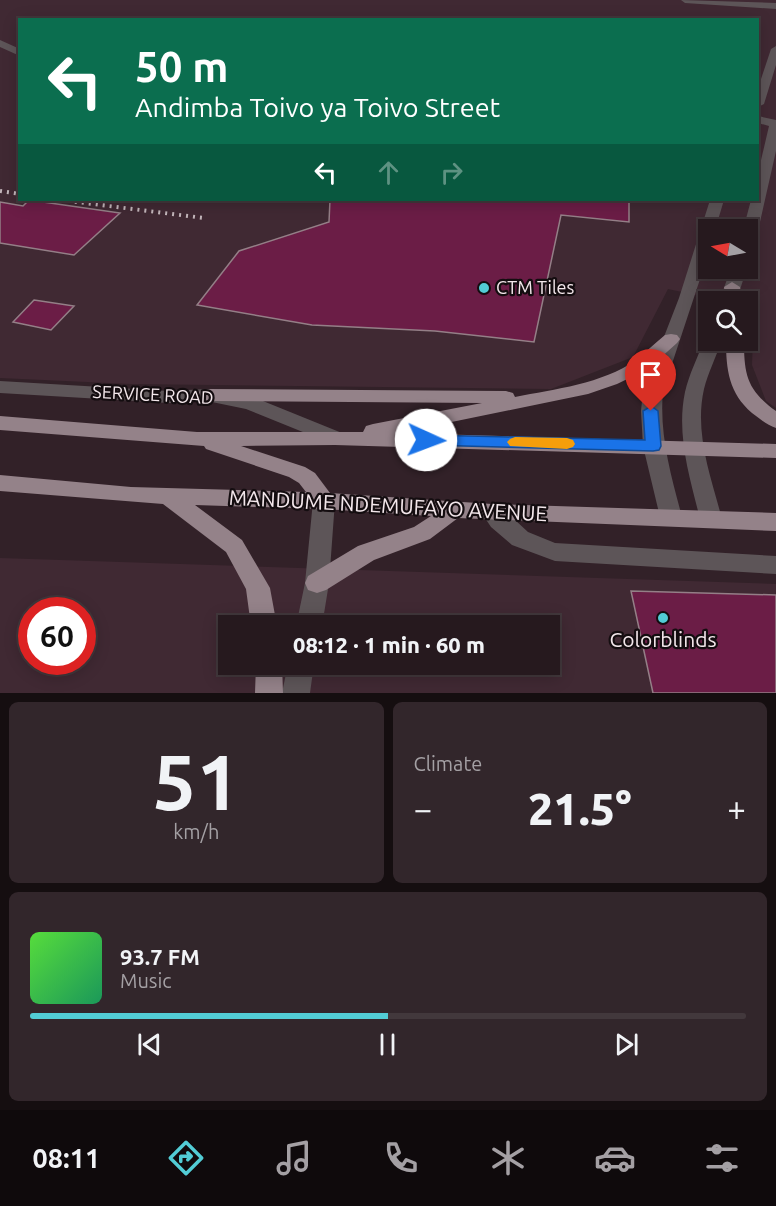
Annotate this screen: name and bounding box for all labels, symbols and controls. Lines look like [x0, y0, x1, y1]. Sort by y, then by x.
icon: left [36, 42, 114, 120]
text: 50 m [135, 43, 229, 90]
text: Andimba Toivo ya Toivo Street [135, 92, 500, 122]
icon: left [309, 156, 342, 189]
icon: ahead [372, 156, 405, 189]
icon: right [435, 156, 468, 189]
north arrow [698, 219, 758, 279]
map controls [698, 219, 758, 351]
place label: CTM Tiles [496, 277, 575, 297]
marker: CTM Tiles [477, 281, 491, 295]
button: search [698, 291, 758, 351]
pin [625, 349, 676, 411]
icon: arrive [634, 358, 667, 391]
street label: SERVICE ROAD [92, 381, 214, 407]
position arrow [394, 408, 458, 472]
street label: MANDUME NDEMUFAYO AVENUE [228, 485, 548, 525]
speed limit sign: 60 [18, 597, 96, 675]
marker: Colorblinds [656, 611, 670, 625]
place label: Colorblinds [609, 627, 717, 651]
text: 08:12 · 1 min · 60 m [293, 632, 485, 657]
text: 51 [152, 737, 240, 825]
text: Climate [414, 752, 482, 775]
text: 21.5° [528, 783, 632, 834]
text: − [414, 790, 432, 827]
text: + [727, 790, 746, 827]
text: km/h [173, 820, 219, 843]
text: 93.7 FM [120, 944, 200, 969]
text: Music [120, 969, 172, 992]
icon: previous [133, 1028, 166, 1061]
icon: pause [371, 1028, 404, 1061]
icon: next [610, 1028, 643, 1061]
icon: directions [165, 1137, 207, 1179]
icon: music [273, 1137, 315, 1179]
icon: phone [380, 1137, 422, 1179]
icon: climate [487, 1137, 529, 1179]
icon: car [594, 1137, 636, 1179]
icon: filters [701, 1137, 743, 1179]
text: 08:11 [33, 1143, 100, 1173]

